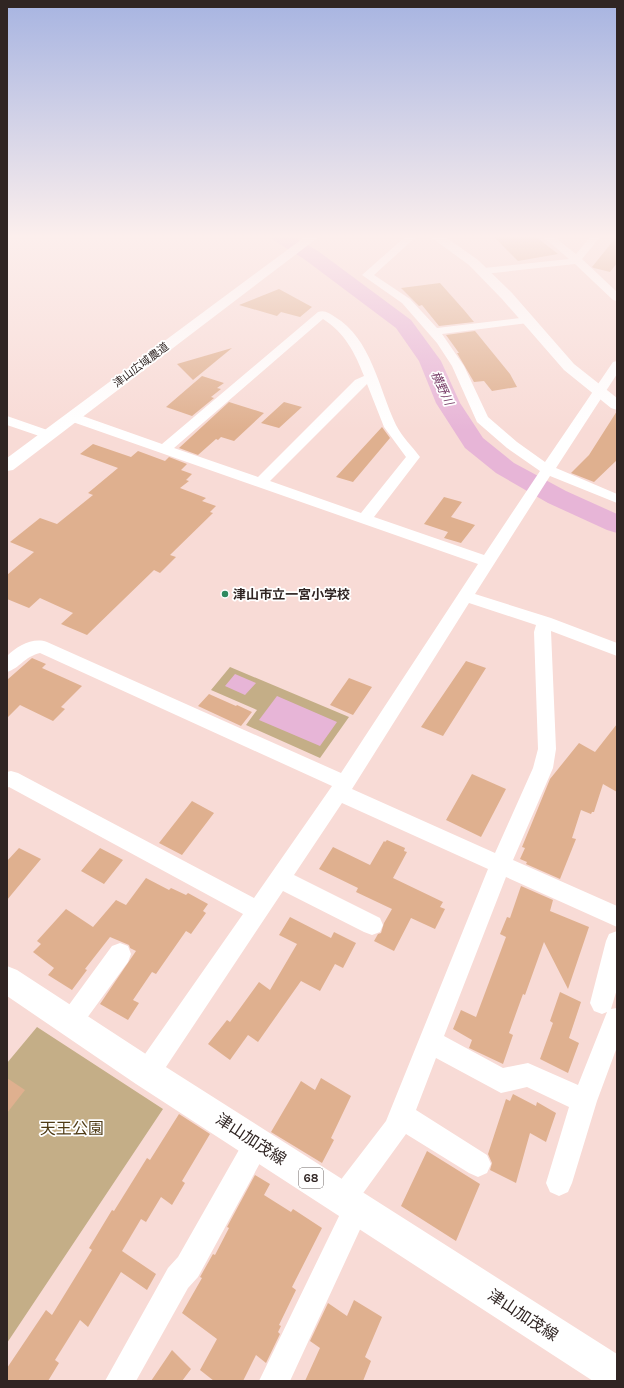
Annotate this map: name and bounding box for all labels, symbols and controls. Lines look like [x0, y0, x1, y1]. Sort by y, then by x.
street label: 津山広域農道 [111, 340, 171, 390]
water label: 横野川 [428, 369, 457, 409]
place label: 津山市立一宮小学校 [233, 587, 350, 602]
marker: 津山市立一宮小学校 [220, 589, 230, 599]
street label: 津山加茂線 [212, 1109, 290, 1169]
park label: 天王公園 [40, 1119, 104, 1138]
road number: 68 [299, 1168, 323, 1188]
street label: 津山加茂線 [484, 1285, 562, 1345]

